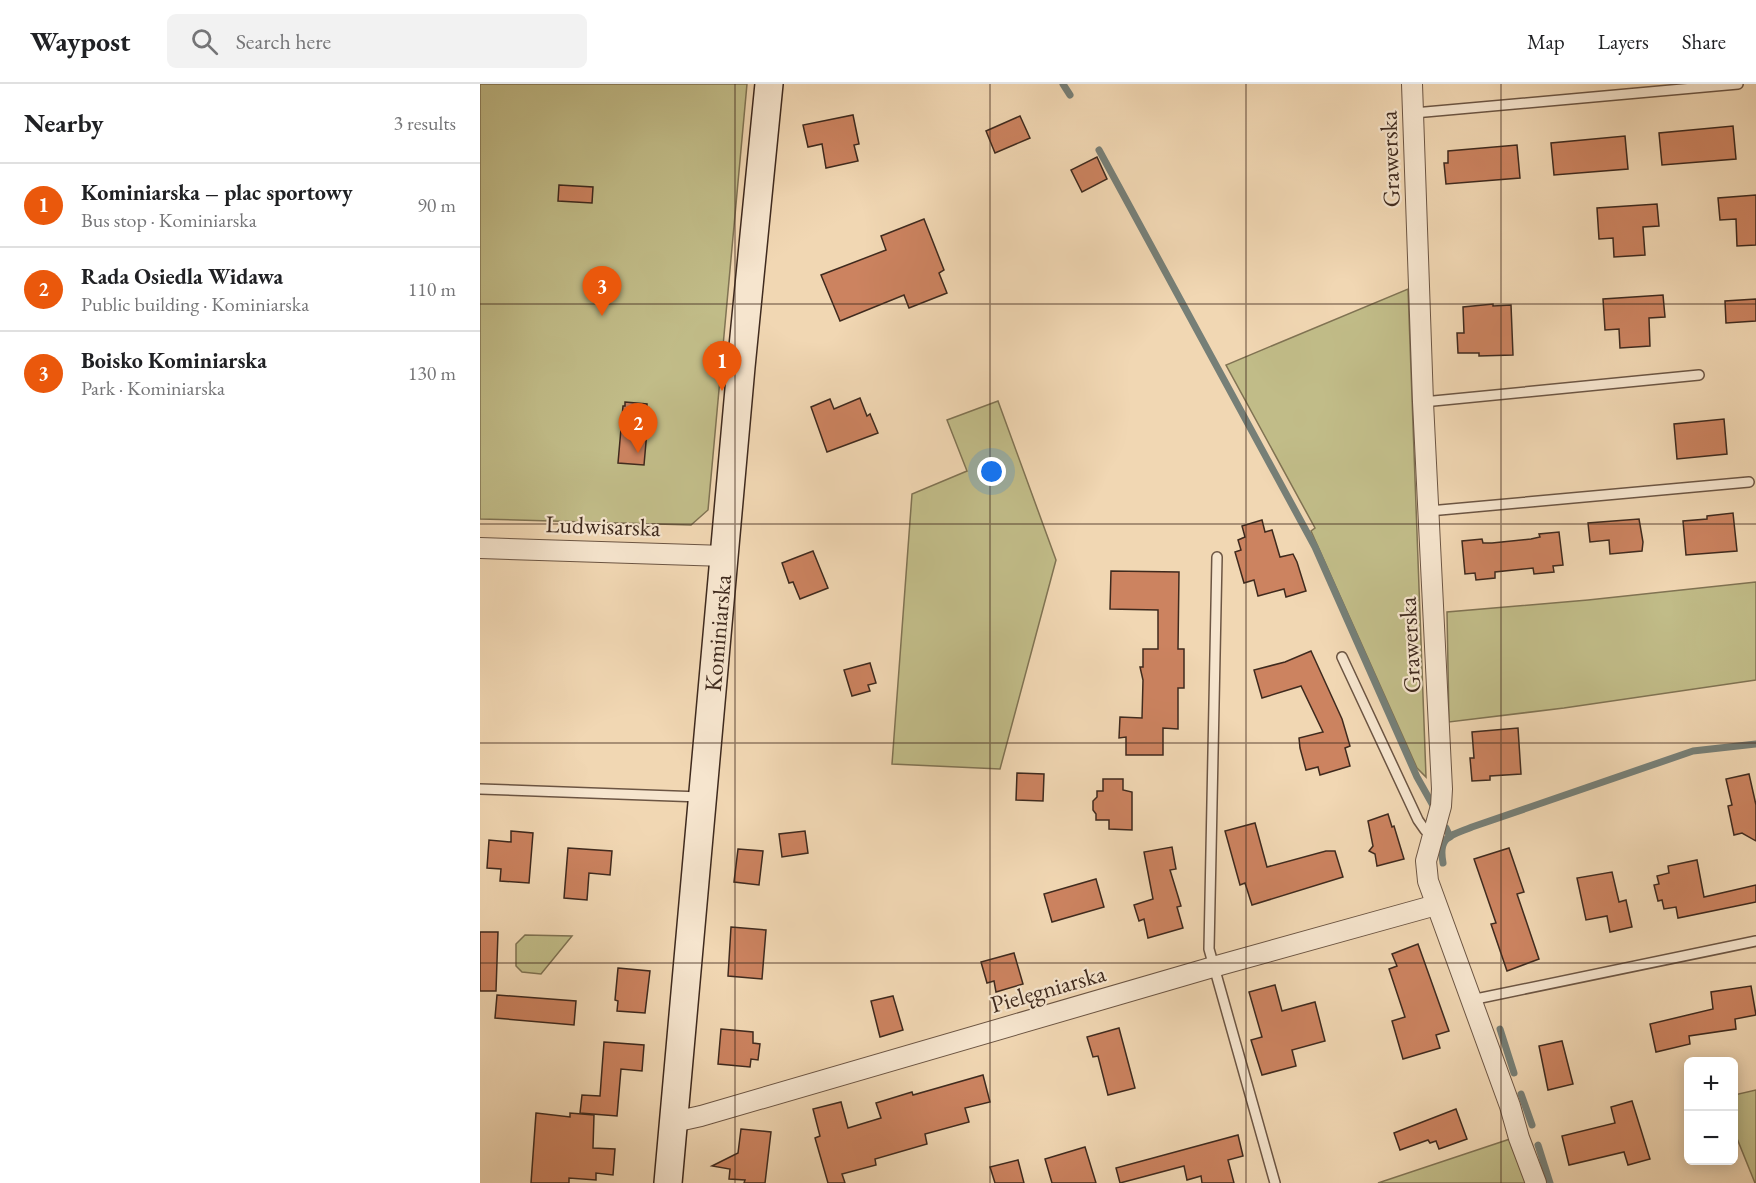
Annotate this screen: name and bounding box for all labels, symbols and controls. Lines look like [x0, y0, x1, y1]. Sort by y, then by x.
search box [167, 14, 587, 68]
text: Waypost [30, 23, 131, 59]
icon: search [188, 25, 221, 58]
text: Search here [236, 27, 331, 56]
text: Map [1527, 28, 1565, 55]
text: Layers [1598, 28, 1649, 55]
text: Share [1682, 28, 1726, 55]
text: Nearby [24, 106, 104, 140]
text: 3 results [393, 110, 456, 136]
street label: Grawerska [1372, 110, 1407, 208]
text: Kominiarska – plac sportowy [81, 178, 353, 207]
text: 1 [38, 192, 49, 218]
text: 90 m [417, 192, 456, 218]
text: Bus stop · Kominiarska [81, 207, 257, 233]
text: Rada Osiedla Widawa [81, 262, 283, 291]
pin: 3 [582, 266, 622, 316]
text: 2 [38, 276, 49, 302]
text: 110 m [408, 276, 456, 302]
text: Public building · Kominiarska [81, 291, 309, 317]
pin: 1 [702, 342, 742, 391]
text: Boisko Kominiarska [81, 346, 267, 375]
text: 3 [38, 360, 49, 386]
text: 130 m [408, 360, 456, 386]
text: Park · Kominiarska [81, 375, 225, 401]
pin: 2 [618, 404, 658, 453]
your location [977, 457, 1006, 486]
street label: Ludwisarska [545, 508, 661, 543]
street label: Kominiarska [697, 573, 738, 693]
street label: Grawerska [1391, 596, 1428, 694]
street label: Pielęgniarska [987, 957, 1110, 1020]
map controls [1684, 1057, 1738, 1165]
button: + [1684, 1057, 1738, 1111]
button: − [1684, 1111, 1738, 1165]

